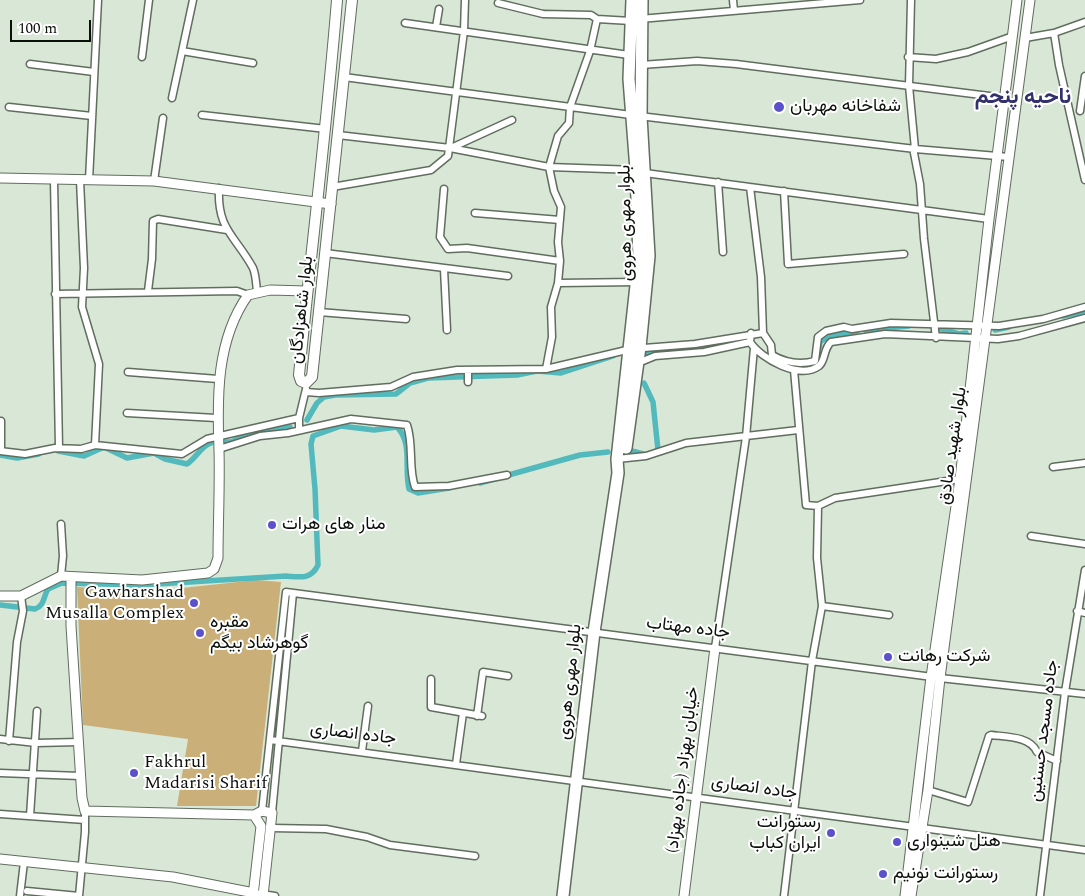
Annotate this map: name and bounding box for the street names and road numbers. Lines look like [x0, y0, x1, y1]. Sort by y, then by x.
street label: بلوار مهری هروی [615, 165, 639, 281]
street label: بلوار شاهزادگان [287, 255, 319, 365]
street label: بلوار شهید صادق [935, 386, 973, 506]
street label: جاده مهتاب [645, 613, 731, 645]
street label: بلوار مهری هروی [554, 623, 588, 741]
street label: جاده مسجد حسنین [1026, 659, 1064, 803]
street label: خیابان بهزاد (جاده بهزاد) [663, 686, 705, 854]
street label: جاده انصاری [309, 719, 397, 751]
street label: جاده انصاری [710, 772, 798, 806]

